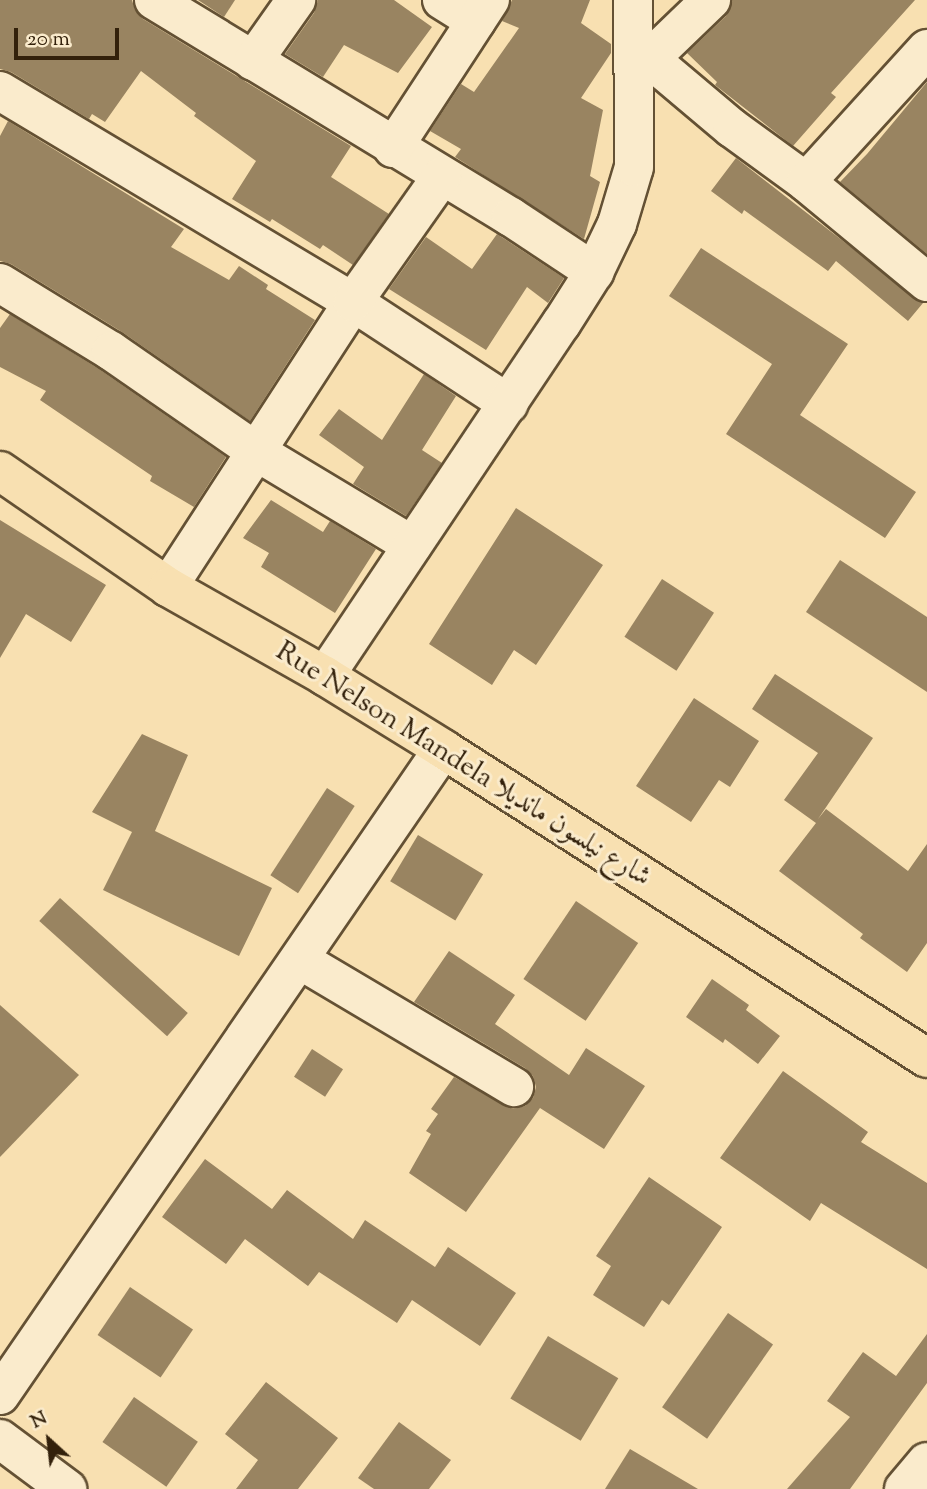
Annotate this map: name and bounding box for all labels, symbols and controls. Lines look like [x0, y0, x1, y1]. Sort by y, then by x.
scale bar [18, 14, 122, 58]
text: 20 m [27, 25, 70, 55]
street label: Rue Nelson Mandela شارع نيلسون مانديلا [269, 635, 657, 895]
north arrow [14, 1405, 84, 1475]
text: N [26, 1405, 52, 1436]

